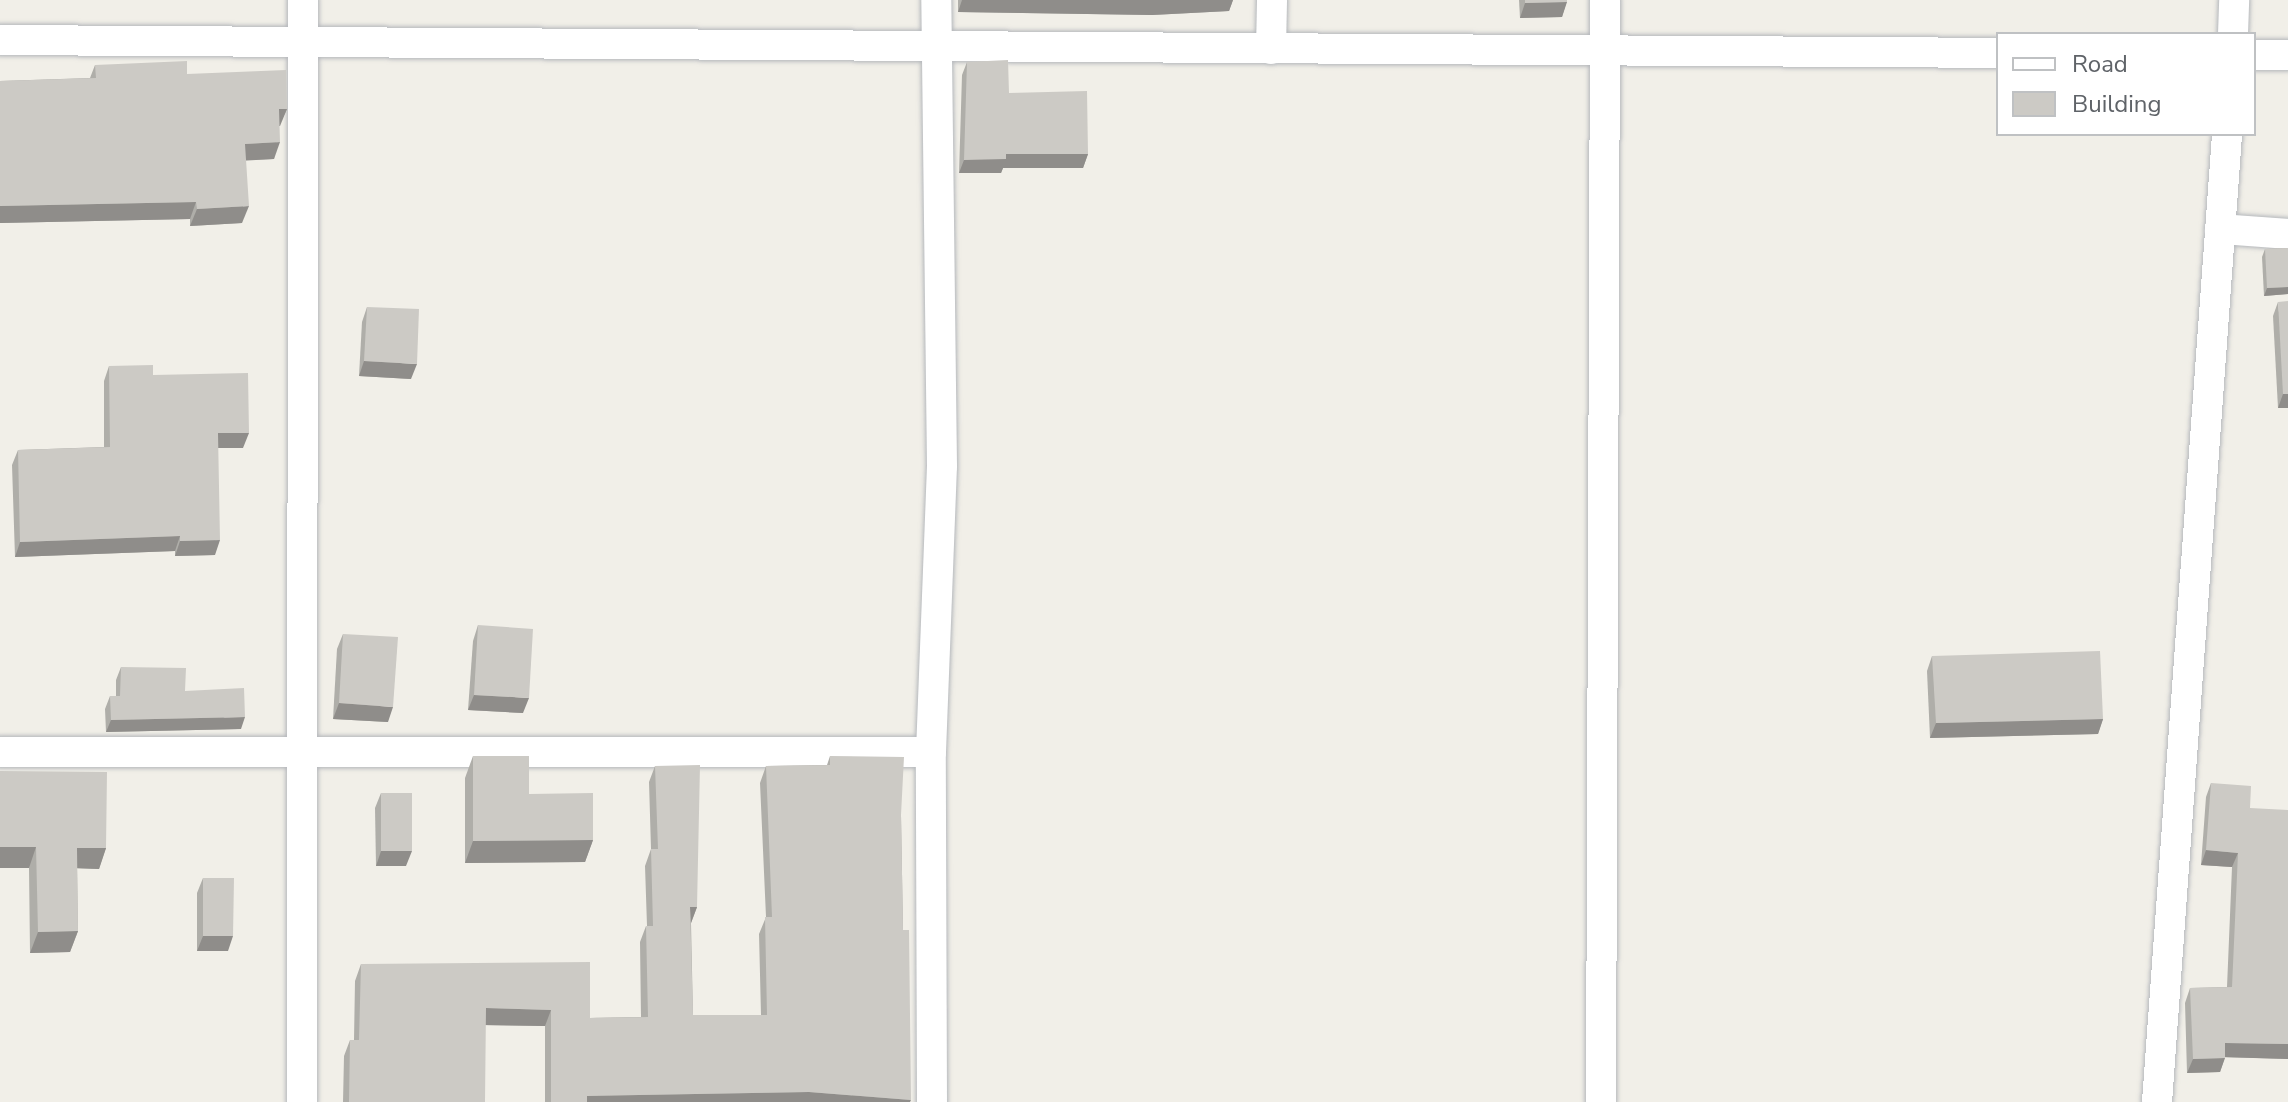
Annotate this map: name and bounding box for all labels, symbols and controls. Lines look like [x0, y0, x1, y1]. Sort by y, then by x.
legend [1996, 32, 2256, 136]
text: Road [2072, 48, 2128, 80]
text: Building [2072, 88, 2162, 120]

